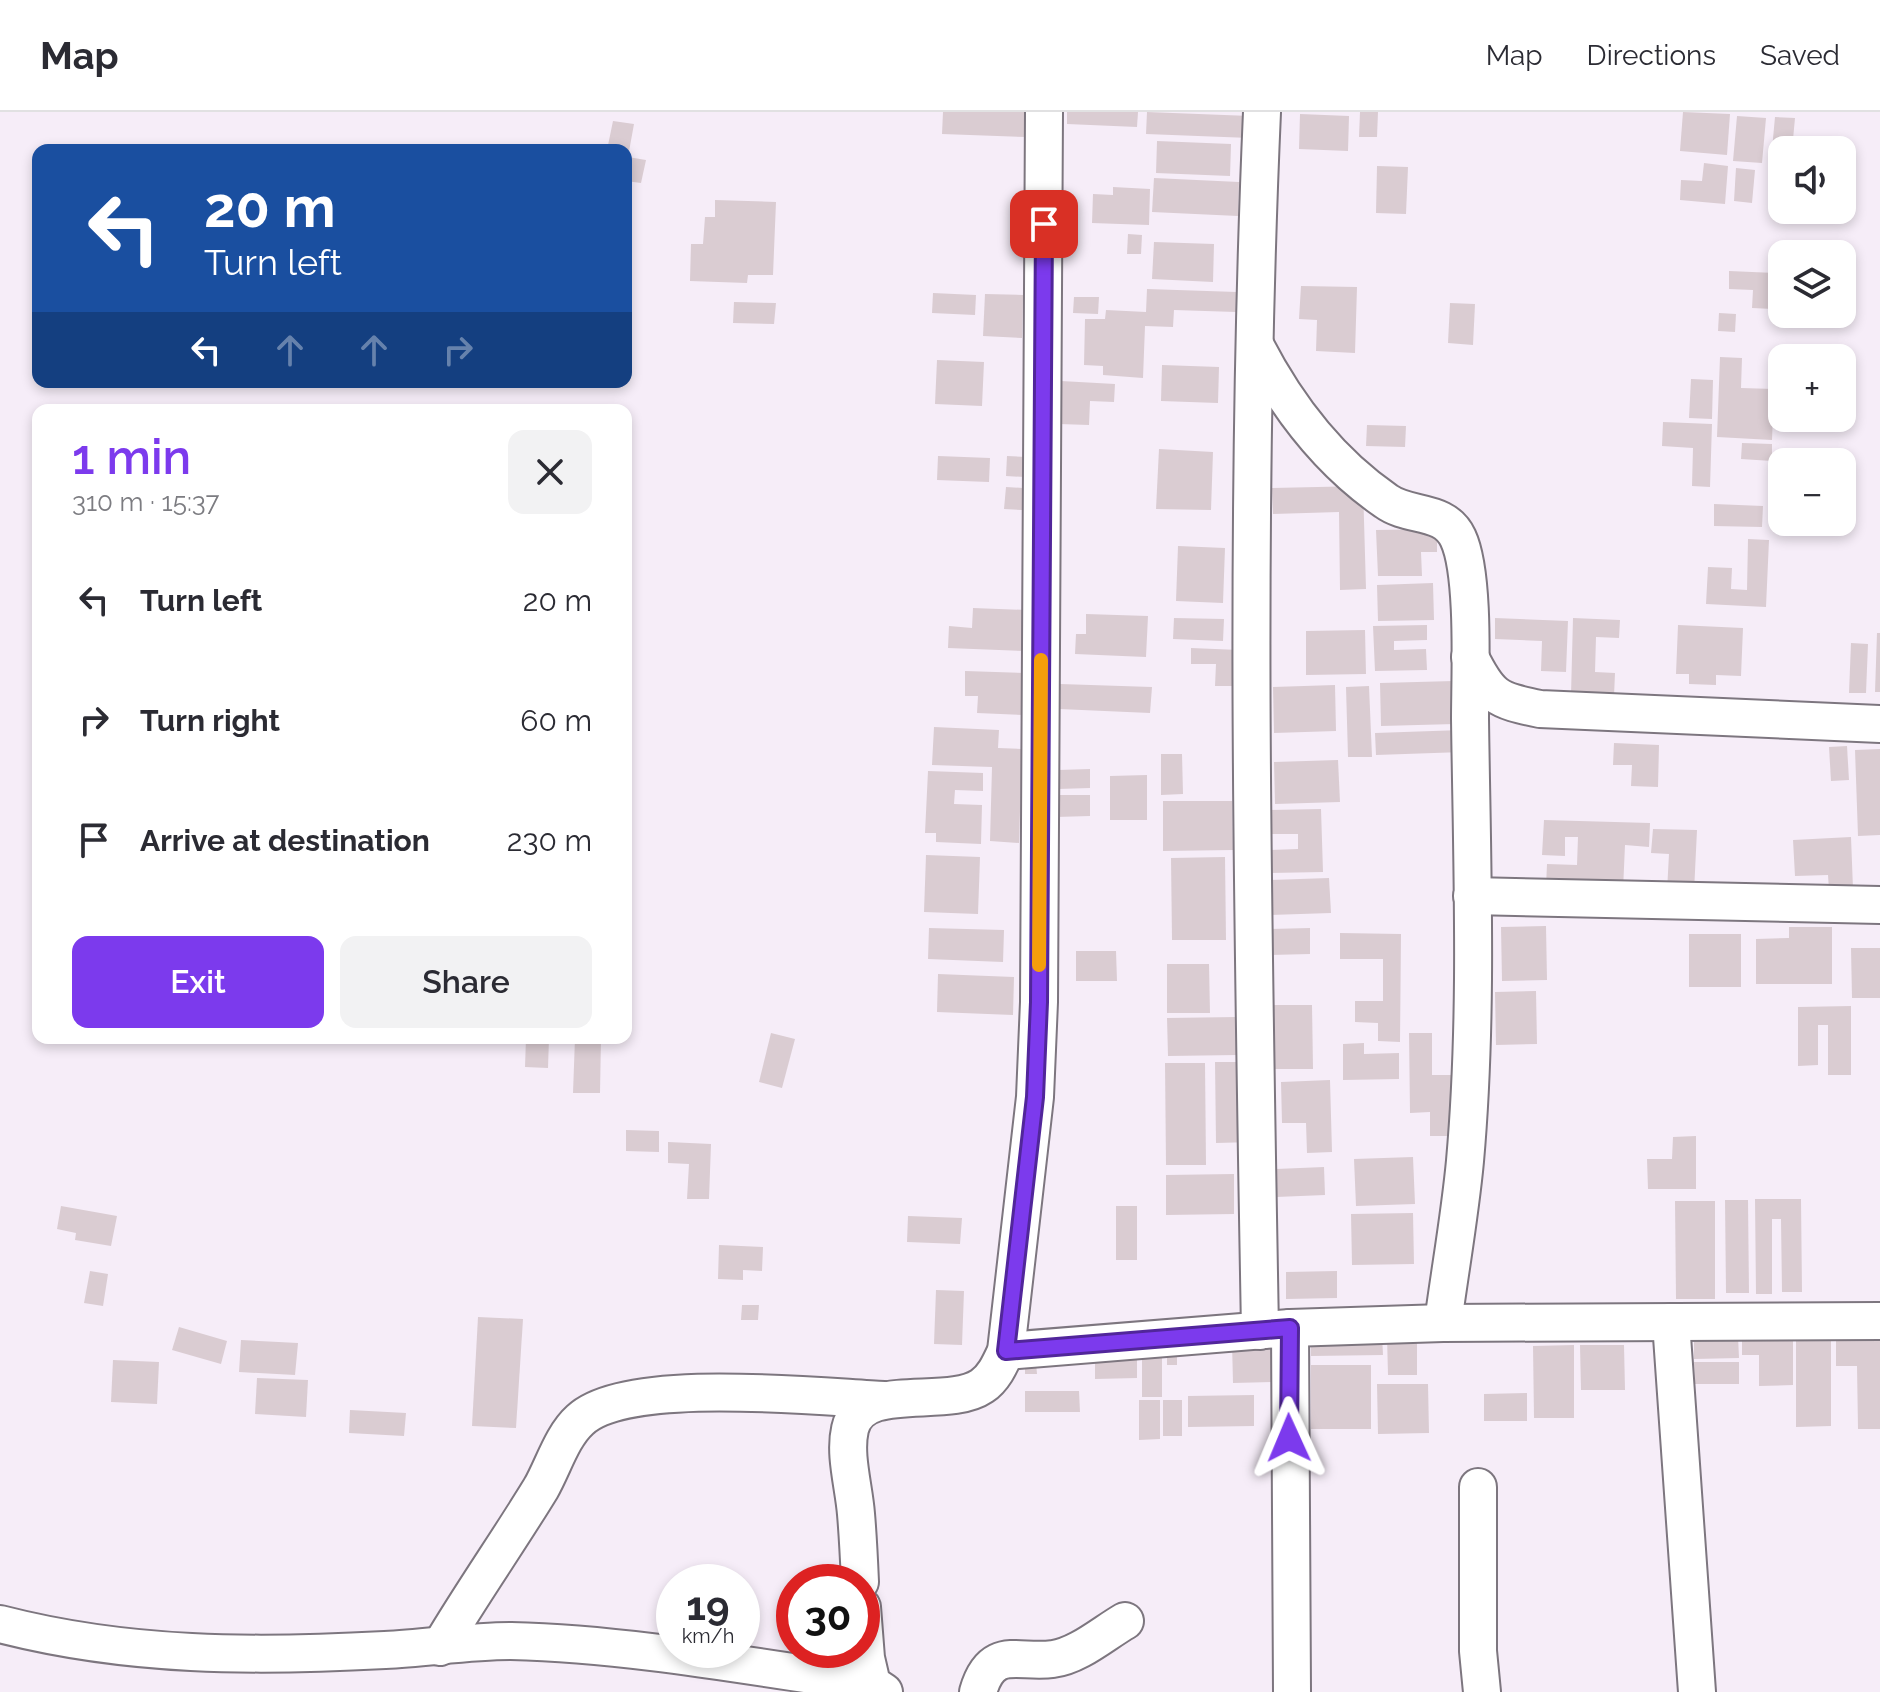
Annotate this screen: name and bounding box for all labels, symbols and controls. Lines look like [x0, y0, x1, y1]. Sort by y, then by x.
text: Map [40, 33, 119, 78]
text: Map [1486, 39, 1543, 72]
text: Directions [1587, 39, 1716, 72]
text: Saved [1760, 39, 1840, 72]
map controls [1768, 136, 1856, 536]
button: sound [1768, 136, 1856, 224]
text: 20 m [204, 174, 336, 240]
icon: left [72, 176, 176, 280]
pin [1010, 190, 1078, 258]
icon: arrive [1022, 202, 1066, 246]
button: layers [1768, 240, 1856, 328]
text: Turn left [204, 241, 342, 283]
icon: left [184, 328, 228, 372]
icon: ahead [268, 328, 312, 372]
icon: ahead [352, 328, 396, 372]
icon: right [436, 328, 480, 372]
button: + [1768, 344, 1856, 432]
text: 1 min [72, 429, 191, 485]
button: close [508, 430, 592, 514]
button: − [1768, 448, 1856, 536]
text: 310 m · 15:37 [72, 487, 219, 517]
icon: left [72, 578, 116, 622]
text: Turn left [140, 583, 262, 618]
text: 20 m [523, 583, 592, 618]
icon: right [72, 698, 116, 742]
text: Turn right [140, 703, 280, 738]
text: 60 m [520, 703, 592, 738]
icon: arrive [72, 818, 116, 862]
text: Arrive at destination [140, 823, 430, 858]
text: 230 m [507, 823, 592, 858]
button: Exit [72, 936, 324, 1028]
button: Share [340, 936, 592, 1028]
position arrow [1247, 1396, 1331, 1480]
speed limit sign: 30 [776, 1564, 880, 1668]
text: 19 [686, 1582, 730, 1629]
text: km/h [682, 1624, 734, 1648]

